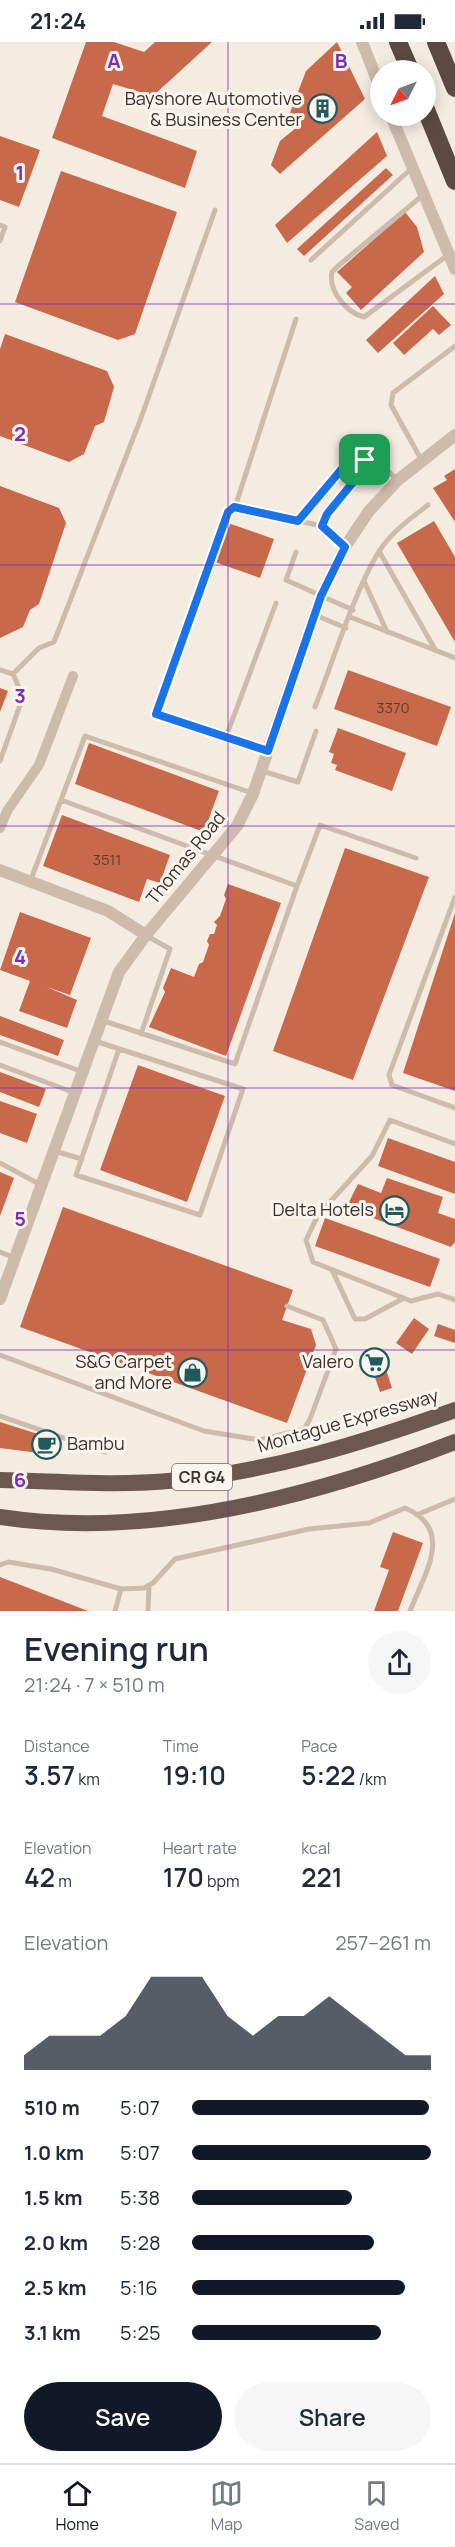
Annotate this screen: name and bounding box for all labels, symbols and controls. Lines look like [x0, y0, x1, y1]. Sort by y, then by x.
text: 21:24 [30, 6, 86, 36]
text: A [107, 47, 121, 74]
text: B [335, 47, 348, 74]
north arrow [370, 60, 436, 126]
map controls [370, 60, 436, 126]
place label: Bayshore Automotive & Business Center [125, 86, 303, 131]
building icon: Bayshore Automotive & Business Center [307, 93, 339, 125]
text: 1 [16, 159, 24, 186]
text: 2 [14, 420, 26, 447]
pin [339, 434, 390, 485]
icon: arrive [348, 443, 381, 476]
text: 3 [14, 682, 26, 709]
house number: 3370 [376, 697, 410, 718]
street label: Thomas Road [140, 806, 230, 909]
house number: 3511 [93, 849, 121, 870]
text: 4 [14, 943, 26, 970]
hotel icon: Delta Hotels [379, 1194, 411, 1226]
place label: Delta Hotels [272, 1197, 374, 1221]
text: 5 [14, 1205, 26, 1232]
supermarket icon: Valero [359, 1346, 391, 1378]
place label: S&G Carpet and More [75, 1349, 172, 1394]
place label: Valero [302, 1349, 354, 1373]
shop icon: S&G Carpet and More [177, 1356, 209, 1388]
street label: Montague Expressway [254, 1383, 441, 1457]
cafe icon: Bambu [30, 1428, 62, 1460]
place label: Bambu [67, 1431, 125, 1455]
road number: CR G4 [172, 1464, 232, 1490]
text: 6 [14, 1466, 26, 1493]
text: Evening run [24, 1626, 209, 1671]
button: share [368, 1631, 431, 1694]
text: 21:24 · 7 × 510 m [24, 1671, 165, 1698]
text: Distance [24, 1735, 90, 1757]
text: Time [163, 1735, 199, 1757]
text: Pace [301, 1735, 337, 1757]
text: 3.57 [24, 1757, 75, 1793]
text: 19:10 [163, 1757, 226, 1793]
text: 5:22 [301, 1757, 356, 1793]
text: km [75, 1768, 100, 1790]
text: /km [356, 1768, 386, 1790]
text: Elevation [24, 1837, 92, 1859]
text: Heart rate [163, 1837, 237, 1859]
text: kcal [301, 1837, 331, 1859]
text: 42 [24, 1859, 55, 1895]
text: 170 [163, 1859, 204, 1895]
text: 221 [301, 1859, 343, 1895]
text: m [55, 1870, 72, 1892]
text: bpm [204, 1870, 240, 1892]
text: Elevation [24, 1929, 108, 1956]
text: 257–261 m [335, 1929, 431, 1956]
text: 510 m [24, 2094, 80, 2121]
text: 5:07 [120, 2094, 160, 2121]
text: 1.0 km [24, 2139, 84, 2166]
text: 5:07 [120, 2139, 160, 2166]
text: 1.5 km [24, 2184, 83, 2211]
text: 5:38 [120, 2184, 160, 2211]
text: 2.0 km [24, 2229, 88, 2256]
text: 5:28 [120, 2229, 161, 2256]
text: 2.5 km [24, 2274, 86, 2301]
text: 5:16 [120, 2274, 158, 2301]
text: 3.1 km [24, 2319, 81, 2346]
text: 5:25 [120, 2319, 160, 2346]
button: Save [24, 2382, 222, 2451]
button: Share [234, 2382, 431, 2451]
tab: Home [56, 2477, 99, 2535]
tab: Map [210, 2477, 243, 2535]
tab: Saved [354, 2477, 399, 2535]

